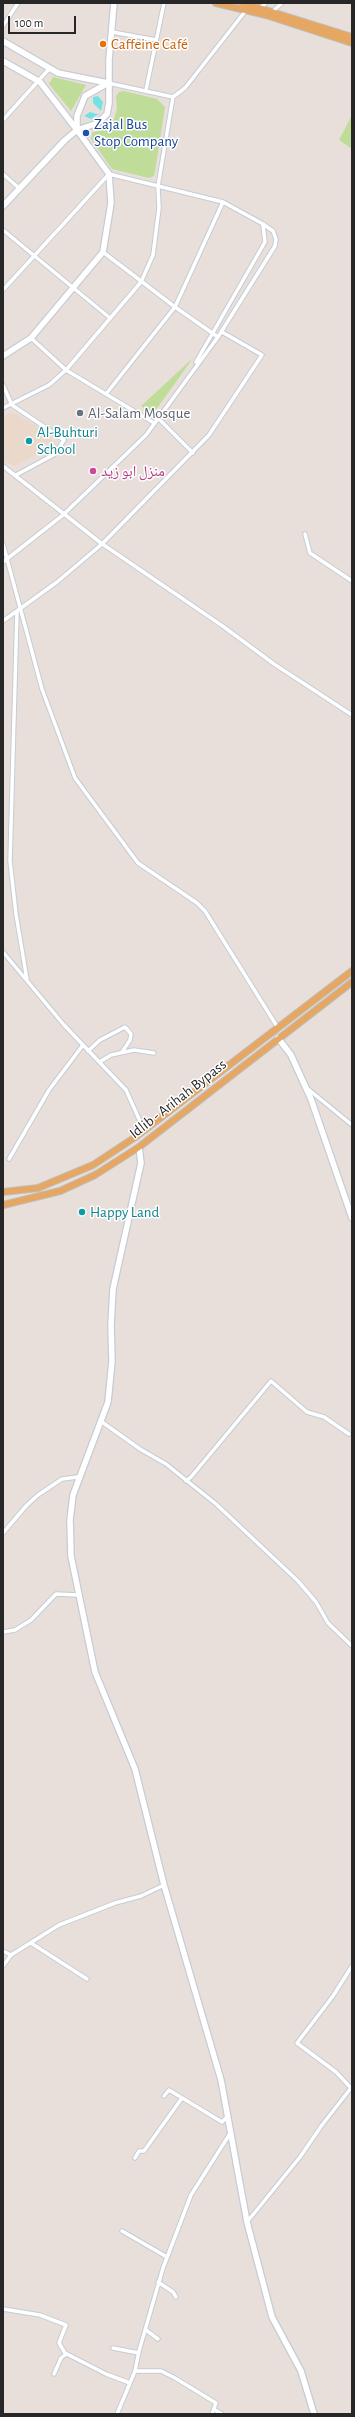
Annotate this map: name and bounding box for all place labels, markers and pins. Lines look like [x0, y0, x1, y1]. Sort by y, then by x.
place label: Caffeine Café [111, 35, 188, 53]
marker: Caffeine Café [98, 39, 108, 49]
place label: Zajal Bus Stop Company [94, 115, 178, 150]
marker: Zajal Bus Stop Company [81, 128, 91, 138]
place label: Al-Salam Mosque [88, 404, 190, 422]
marker: Al-Salam Mosque [75, 408, 85, 418]
place label: Al-Buhturi School [37, 423, 98, 458]
marker: Al-Buhturi School [24, 436, 34, 446]
place label: منزل ابو زيد [101, 462, 165, 480]
marker: منزل ابو زيد [88, 466, 98, 476]
place label: Happy Land [90, 1203, 159, 1221]
marker: Happy Land [77, 1207, 87, 1217]

